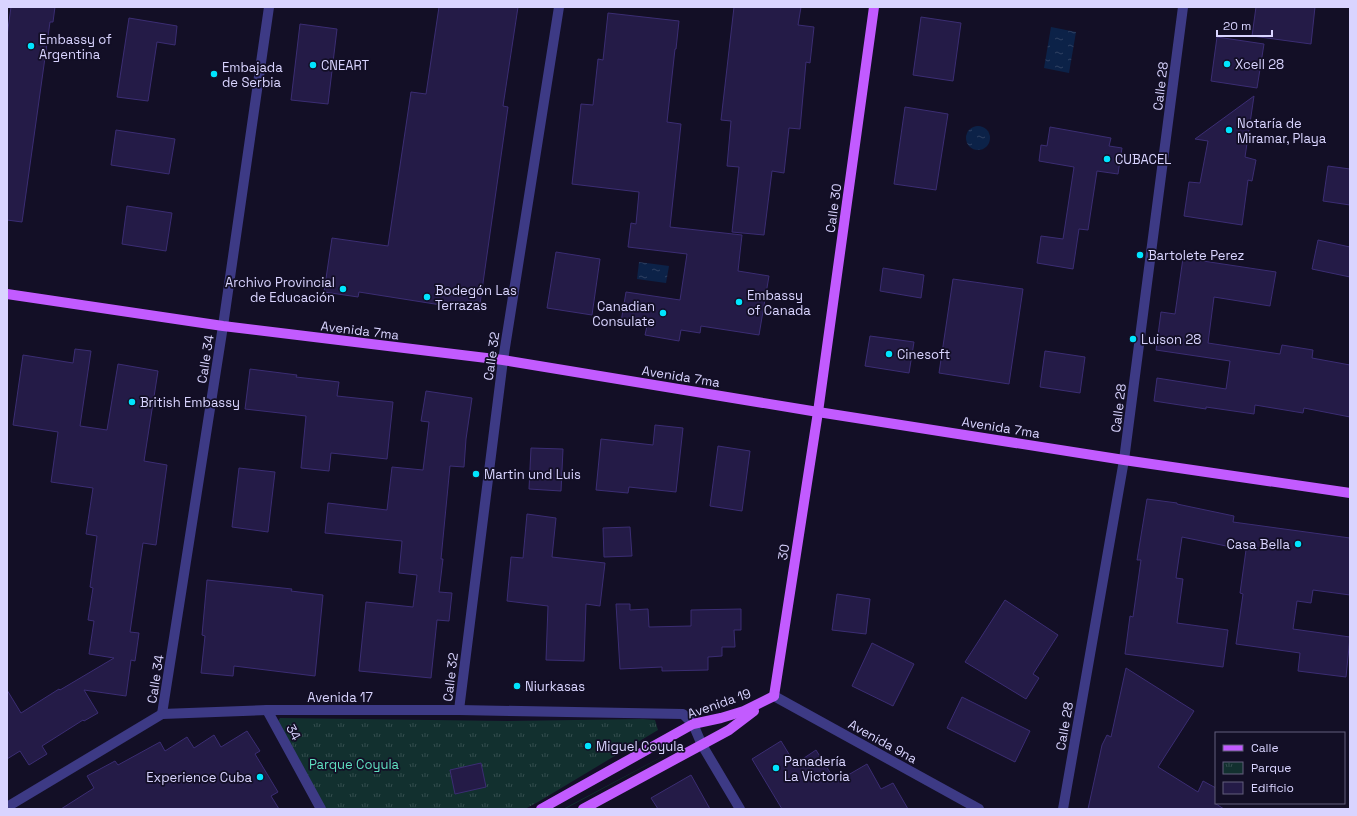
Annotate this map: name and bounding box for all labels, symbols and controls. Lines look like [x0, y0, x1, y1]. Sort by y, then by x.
scale bar [1217, 12, 1272, 38]
text: 20 m [1223, 18, 1251, 34]
place label: Embassy of Argentina [39, 31, 112, 63]
marker: Embassy of Argentina [26, 41, 36, 51]
place label: Xcell 28 [1235, 56, 1284, 73]
place label: CNEART [321, 57, 370, 74]
place label: Embajada de Serbia [222, 59, 283, 91]
marker: Xcell 28 [1222, 59, 1232, 69]
marker: CNEART [308, 60, 318, 70]
street label: Calle 28 [1149, 61, 1172, 111]
marker: Embajada de Serbia [209, 69, 219, 79]
place label: Notaría de Miramar, Playa [1237, 115, 1327, 147]
marker: Notaría de Miramar, Playa [1224, 125, 1234, 135]
place label: CUBACEL [1115, 151, 1171, 168]
marker: CUBACEL [1102, 154, 1112, 164]
street label: Calle 30 [822, 182, 845, 234]
place label: Bartolete Perez [1148, 247, 1245, 264]
marker: Bartolete Perez [1135, 250, 1145, 260]
place label: Archivo Provincial de Educación [225, 274, 335, 306]
place label: Bodegón Las Terrazas [435, 282, 517, 314]
marker: Archivo Provincial de Educación [338, 284, 348, 294]
place label: Embassy of Canada [747, 287, 811, 319]
marker: Bodegón Las Terrazas [422, 292, 432, 302]
marker: Embassy of Canada [734, 297, 744, 307]
place label: Canadian Consulate [592, 298, 655, 330]
marker: Canadian Consulate [658, 308, 668, 318]
street label: Avenida 7ma [320, 317, 401, 344]
street label: Calle 32 [480, 331, 503, 381]
place label: Luison 28 [1141, 331, 1201, 348]
street label: Calle 34 [193, 333, 218, 385]
marker: Luison 28 [1128, 334, 1138, 344]
place label: Cinesoft [897, 346, 950, 363]
marker: Cinesoft [884, 349, 894, 359]
street label: Avenida 7ma [641, 362, 722, 391]
street label: Calle 28 [1107, 383, 1130, 433]
place label: British Embassy [140, 394, 240, 411]
marker: British Embassy [127, 397, 137, 407]
street label: Avenida 7ma [961, 413, 1042, 442]
place label: Martin und Luis [484, 466, 581, 483]
marker: Martin und Luis [471, 469, 481, 479]
place label: Casa Bella [1226, 536, 1291, 553]
marker: Casa Bella [1293, 539, 1303, 549]
street label: 30 [774, 543, 793, 561]
street label: Calle 32 [439, 652, 462, 702]
street label: Calle 34 [143, 653, 168, 705]
place label: Niurkasas [525, 678, 585, 695]
marker: Niurkasas [512, 681, 522, 691]
street label: Avenida 19 [685, 685, 753, 722]
street label: Avenida 17 [307, 689, 373, 706]
street label: Calle 28 [1052, 700, 1077, 752]
street label: Avenida 9na [845, 716, 921, 768]
street label: 34 [282, 721, 305, 743]
legend [1215, 732, 1345, 804]
place label: Miguel Coyula [596, 738, 684, 755]
text: Calle [1251, 740, 1279, 756]
marker: Miguel Coyula [583, 741, 593, 751]
place label: Panadería La Victoria [784, 753, 850, 785]
park label: Parque Coyula [309, 756, 400, 773]
text: Parque [1251, 760, 1291, 776]
marker: Panadería La Victoria [771, 763, 781, 773]
place label: Experience Cuba [146, 769, 253, 786]
marker: Experience Cuba [255, 772, 265, 782]
text: Edificio [1251, 780, 1294, 796]

